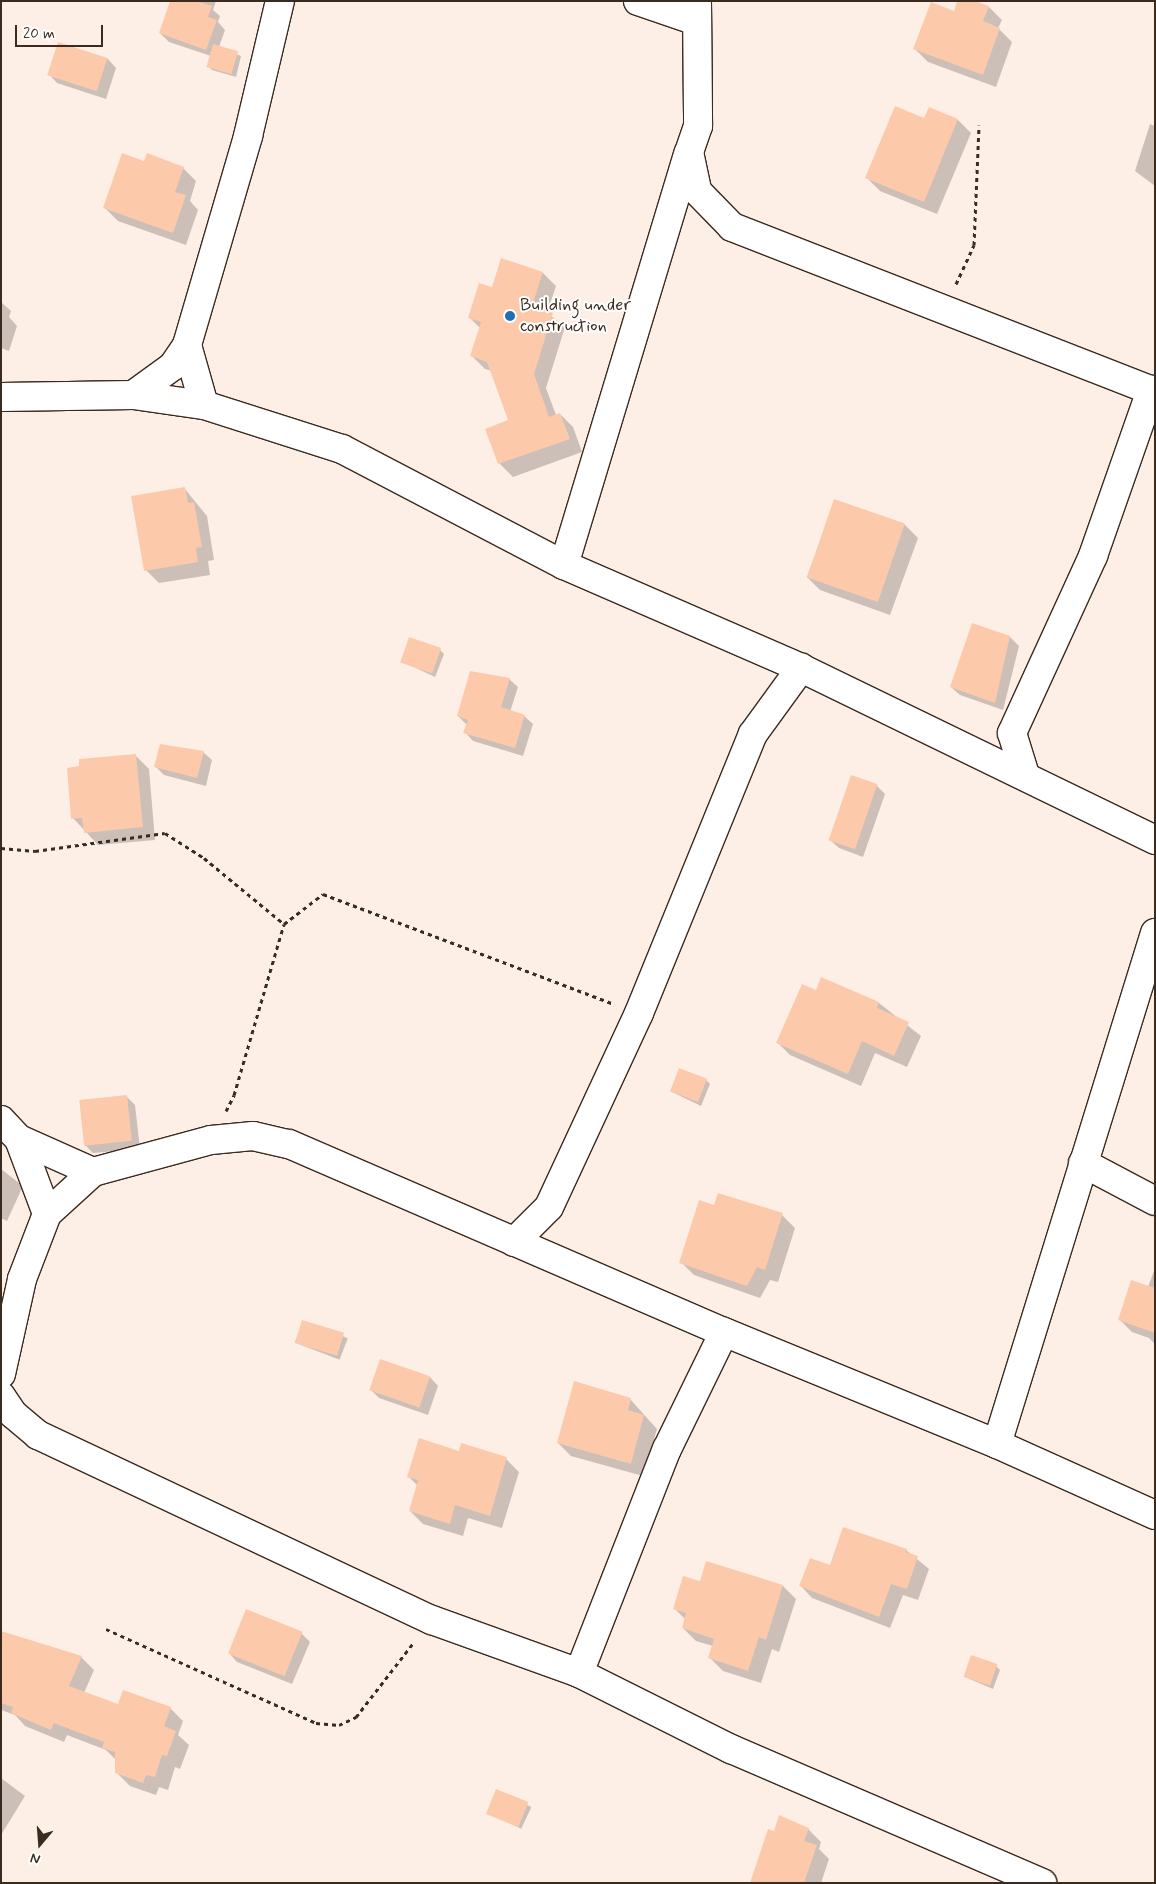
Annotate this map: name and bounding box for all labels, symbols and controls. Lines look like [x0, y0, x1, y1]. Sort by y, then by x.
scale bar [18, 15, 105, 47]
text: 20 m [23, 24, 55, 44]
place label: Building under construction [520, 295, 628, 338]
marker: Building under construction [504, 310, 516, 322]
north arrow [15, 1819, 65, 1869]
text: N [28, 1848, 43, 1868]

